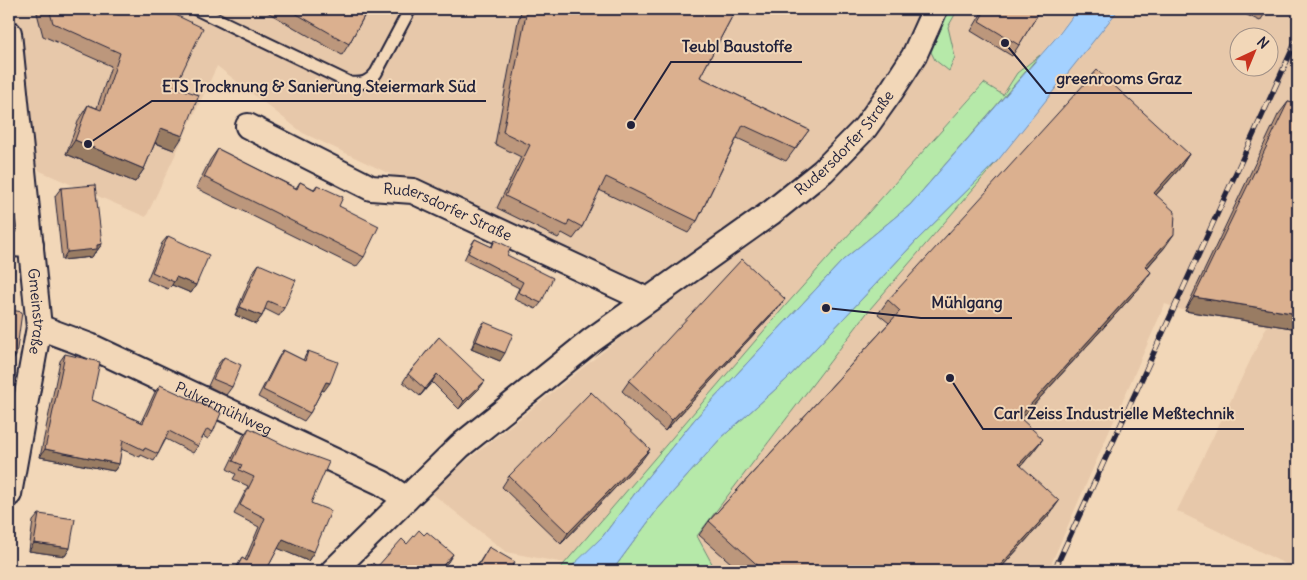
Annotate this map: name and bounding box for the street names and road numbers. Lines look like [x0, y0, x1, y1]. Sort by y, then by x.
street label: Rudersdorfer Straße [791, 86, 898, 199]
street label: Rudersdorfer Straße [383, 179, 515, 245]
street label: Gmeinstraße [24, 267, 49, 356]
street label: Pulvermühlweg [172, 377, 275, 439]

